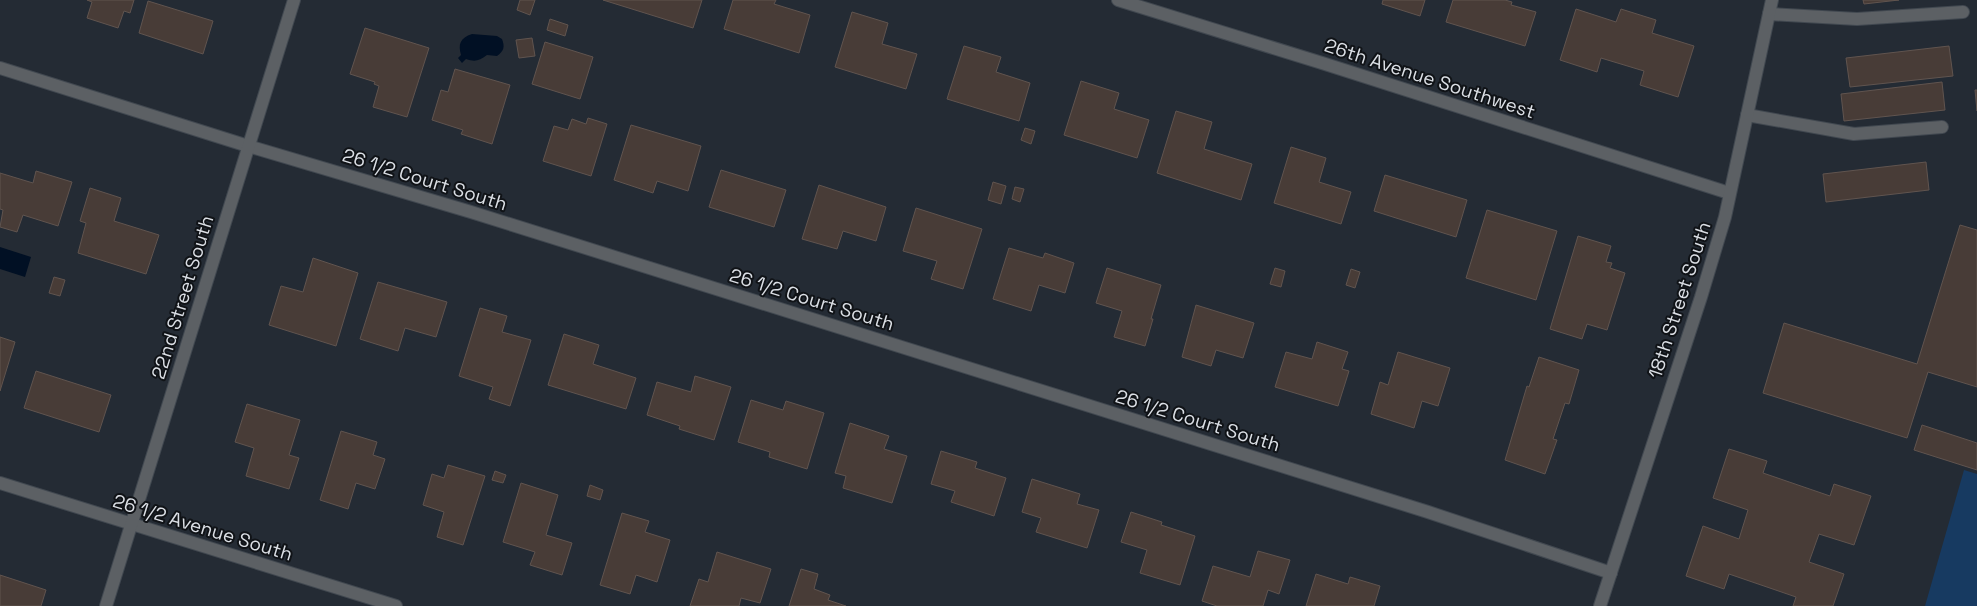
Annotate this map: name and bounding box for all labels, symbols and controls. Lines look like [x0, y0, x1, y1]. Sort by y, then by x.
street label: 26th Avenue Southwest [1321, 33, 1538, 124]
street label: 26 1/2 Court South [339, 143, 510, 216]
street label: 22nd Street South [146, 212, 219, 382]
street label: 18th Street South [1642, 219, 1717, 382]
street label: 26 1/2 Court South [726, 263, 897, 336]
street label: 26 1/2 Court South [1112, 384, 1283, 457]
street label: 26 1/2 Avenue South [110, 488, 296, 567]

